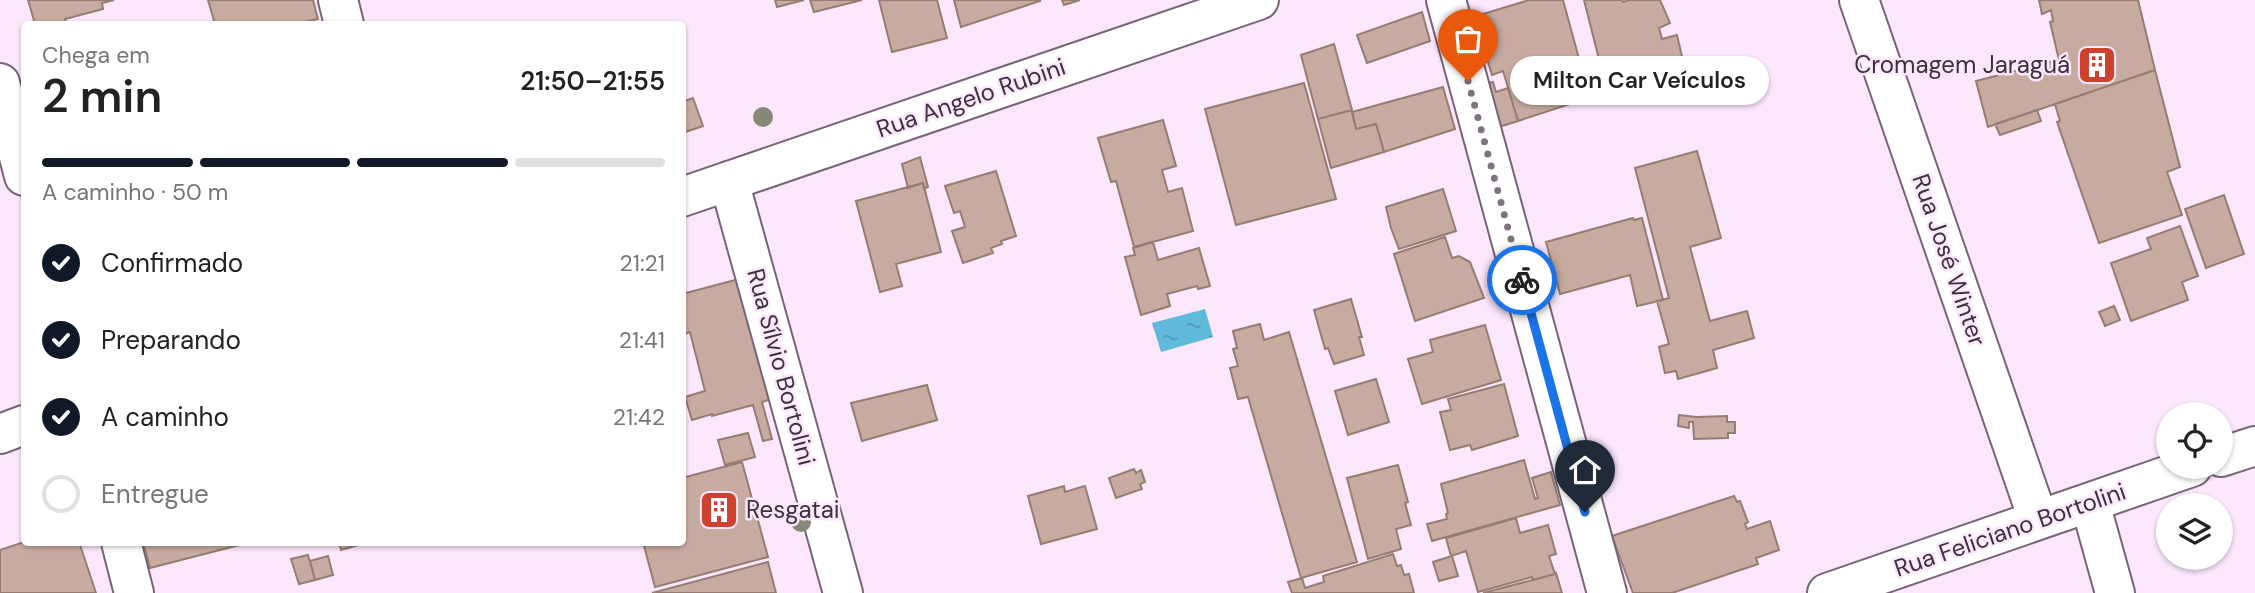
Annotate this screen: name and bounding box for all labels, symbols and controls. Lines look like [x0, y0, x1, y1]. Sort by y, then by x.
pin [1438, 9, 1498, 81]
icon: bag [1449, 20, 1487, 58]
text: Chega em [42, 40, 150, 70]
building icon: Cromagem Jaraguá [2076, 44, 2118, 86]
place label: Cromagem Jaraguá [1854, 49, 2070, 80]
street label: Rua Angelo Rubini [872, 51, 1069, 144]
callout: Milton Car Veículos [1510, 56, 1769, 106]
text: 21:50–21:55 [520, 64, 665, 98]
text: Milton Car Veículos [1533, 65, 1746, 95]
text: 2 min [42, 66, 162, 126]
street label: Rua José Winter [1905, 170, 1993, 350]
text: A caminho · 50 m [42, 177, 228, 207]
icon: check [42, 244, 80, 282]
courier [1487, 245, 1557, 315]
text: Confirmado [101, 246, 243, 280]
text: 21:21 [620, 248, 665, 278]
icon: bike [1503, 261, 1541, 299]
street label: Rua Sílvio Bortolini [740, 265, 823, 469]
icon: check [42, 321, 80, 359]
text: Preparando [101, 323, 241, 357]
text: 21:41 [619, 325, 665, 355]
icon: check [42, 398, 80, 436]
text: A caminho [101, 400, 229, 434]
text: 21:42 [613, 402, 665, 432]
map controls [2156, 402, 2233, 570]
button: locate [2156, 402, 2233, 479]
pin [1555, 440, 1615, 512]
icon: home [1566, 451, 1604, 489]
street label: Rua Feliciano Bortolini [1890, 475, 2130, 584]
text: Entregue [101, 477, 209, 511]
building icon: Resgatai [698, 489, 740, 531]
button: layers [2156, 493, 2233, 570]
place label: Resgatai [746, 494, 840, 525]

